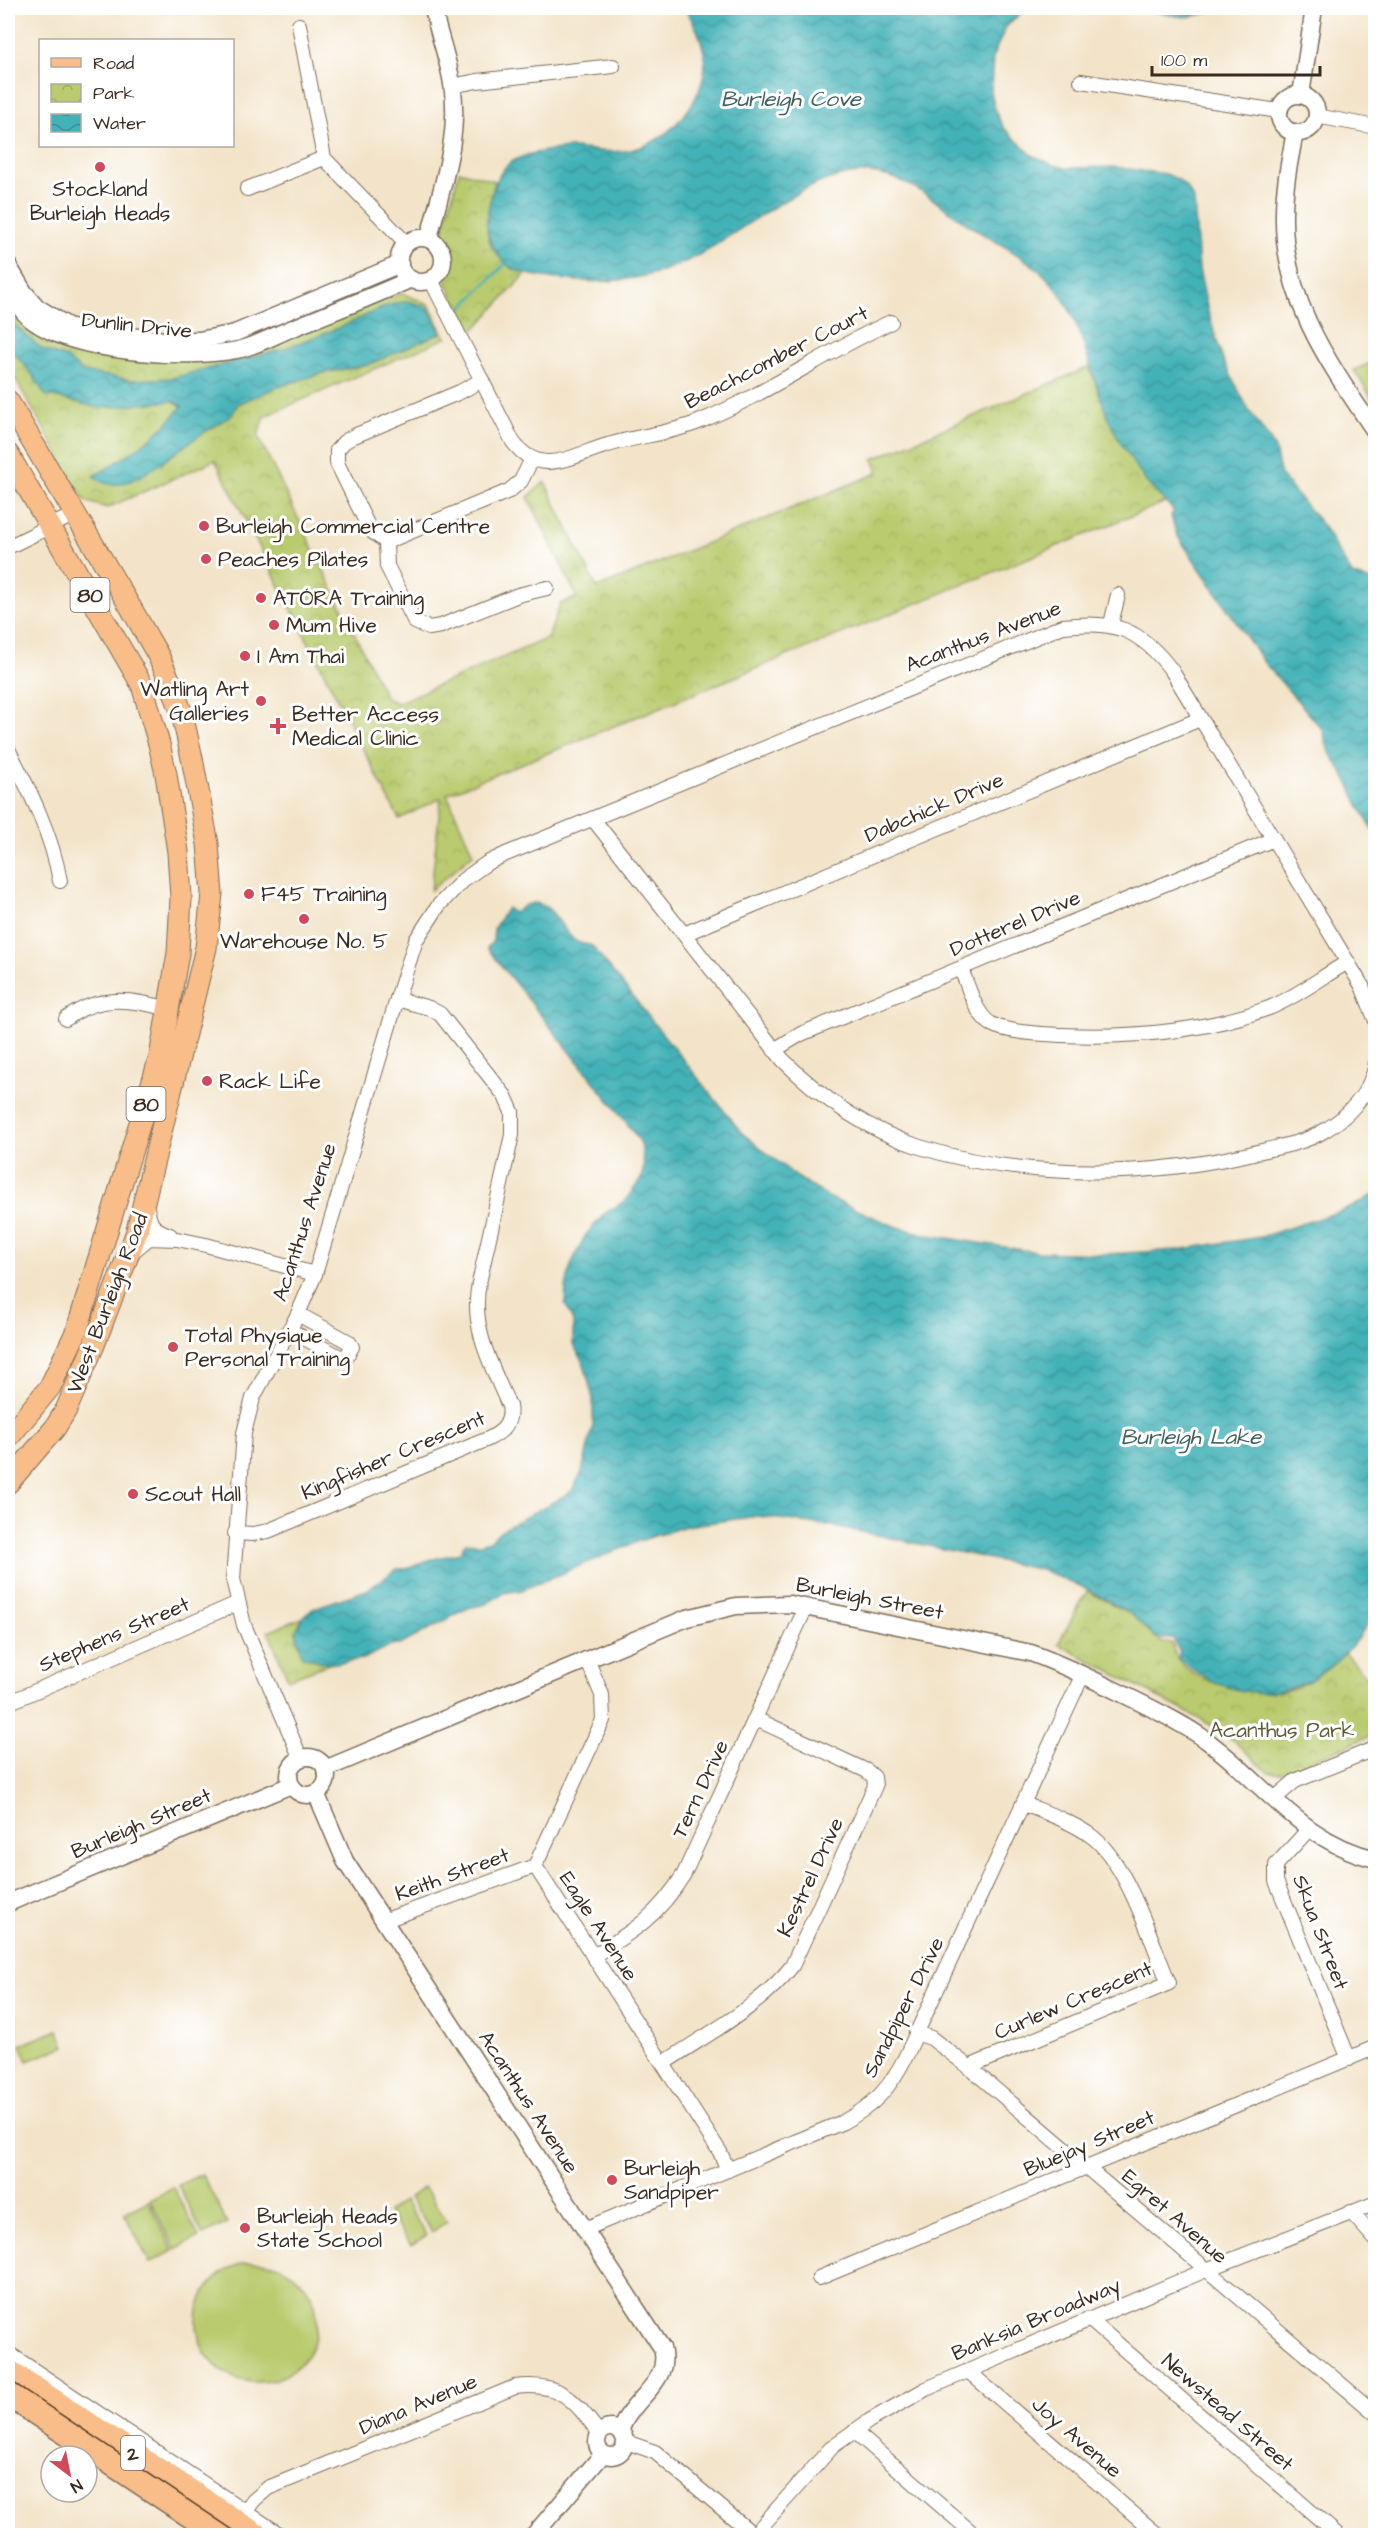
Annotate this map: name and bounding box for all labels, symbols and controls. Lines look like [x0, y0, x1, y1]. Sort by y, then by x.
legend [39, 39, 234, 147]
scale bar [1152, 39, 1320, 77]
text: 100 m [1161, 48, 1207, 73]
text: Road [93, 51, 134, 76]
text: Park [93, 81, 135, 106]
water label: Burleigh Cove [721, 84, 862, 116]
text: Water [93, 111, 146, 136]
marker: Stockland Burleigh Heads [93, 160, 107, 174]
place label: Stockland Burleigh Heads [30, 175, 170, 230]
street label: Beachcomber Court [679, 298, 874, 416]
street label: Dunlin Drive [80, 305, 194, 346]
place label: Burleigh Commercial Centre [216, 512, 490, 543]
marker: Burleigh Commercial Centre [197, 519, 211, 533]
place label: Peaches Pilates [218, 545, 368, 574]
marker: Peaches Pilates [199, 552, 213, 566]
road number: 80 [70, 578, 110, 612]
place label: ATÓRA Training [273, 584, 424, 615]
marker: ATÓRA Training [254, 591, 268, 605]
street label: Acanthus Avenue [901, 593, 1065, 680]
place label: Mum Hive [286, 611, 377, 640]
marker: Mum Hive [267, 618, 281, 632]
place label: I Am Thai [257, 642, 344, 671]
marker: I Am Thai [238, 649, 252, 663]
place label: Watling Art Galleries [140, 675, 250, 728]
marker: Watling Art Galleries [254, 694, 268, 708]
place label: Better Access Medical Clinic [292, 700, 439, 753]
marker: Better Access Medical Clinic [269, 717, 287, 735]
street label: Dabchick Drive [860, 765, 1008, 850]
place label: F45 Training [261, 880, 387, 911]
street label: Dotterel Drive [946, 883, 1085, 964]
marker: F45 Training [242, 887, 256, 901]
marker: Warehouse No. 5 [297, 912, 311, 926]
place label: Warehouse No. 5 [220, 927, 388, 956]
place label: Rack Life [219, 1067, 321, 1096]
marker: Rack Life [200, 1074, 214, 1088]
road number: 80 [126, 1087, 166, 1121]
street label: Acanthus Avenue [265, 1139, 344, 1305]
street label: West Burleigh Road [60, 1208, 157, 1398]
place label: Total Physique Personal Training [185, 1321, 350, 1376]
marker: Total Physique Personal Training [166, 1340, 180, 1354]
street label: Kingfisher Crescent [297, 1403, 491, 1509]
water label: Burleigh Lake [1121, 1422, 1262, 1454]
place label: Scout Hall [145, 1480, 241, 1509]
marker: Scout Hall [126, 1487, 140, 1501]
street label: Burleigh Street [793, 1570, 947, 1629]
street label: Stephens Street [34, 1589, 195, 1680]
park label: Acanthus Park [1210, 1716, 1355, 1745]
street label: Tern Drive [665, 1735, 736, 1843]
street label: Burleigh Street [67, 1781, 217, 1868]
street label: Kestrel Drive [770, 1813, 851, 1942]
street label: Keith Street [391, 1840, 514, 1909]
street label: Eagle Avenue [551, 1866, 645, 1988]
street label: Skua Street [1285, 1871, 1356, 1994]
street label: Sandpiper Drive [856, 1932, 952, 2083]
street label: Curlew Crescent [990, 1954, 1157, 2047]
street label: Acanthus Avenue [472, 2025, 586, 2179]
street label: Bluejay Street [1019, 2103, 1160, 2186]
place label: Burleigh Sandpiper [624, 2154, 719, 2208]
street label: Egret Avenue [1114, 2162, 1234, 2272]
marker: Burleigh Sandpiper [605, 2173, 619, 2187]
place label: Burleigh Heads State School [257, 2202, 398, 2255]
marker: Burleigh Heads State School [238, 2221, 252, 2235]
street label: Banksia Broadway [947, 2271, 1126, 2370]
street label: Newstead Street [1155, 2347, 1300, 2478]
street label: Diana Avenue [355, 2367, 482, 2442]
street label: Joy Avenue [1024, 2390, 1128, 2486]
road number: 2 [121, 2436, 145, 2470]
north arrow [39, 2444, 99, 2504]
text: N [66, 2474, 87, 2498]

